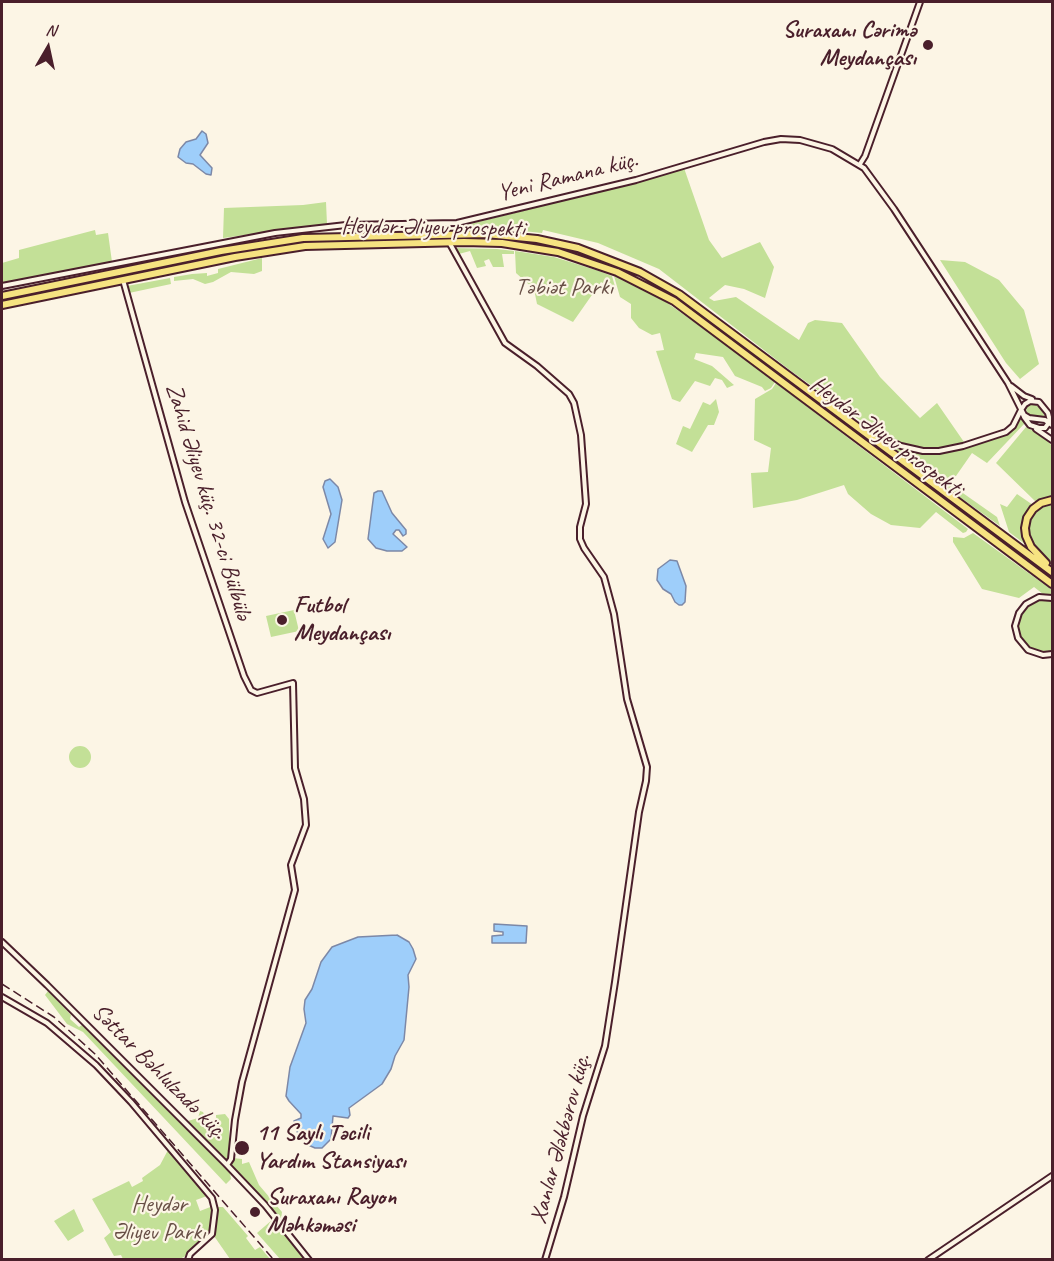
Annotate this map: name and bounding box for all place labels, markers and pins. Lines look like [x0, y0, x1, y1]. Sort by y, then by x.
place label: Suraxanı Cərimə Meydançası [782, 17, 916, 73]
marker: Suraxanı Cərimə Meydançası [921, 38, 935, 52]
place label: Futbol Meydançası [294, 592, 390, 648]
marker: Futbol Meydançası [275, 613, 289, 627]
place label: 11 Saylı Təcili Yardım Stansiyası [256, 1120, 406, 1176]
marker: 11 Saylı Təcili Yardım Stansiyası [233, 1139, 251, 1157]
place label: Suraxanı Rayon Məhkəməsi [267, 1184, 396, 1240]
marker: Suraxanı Rayon Məhkəməsi [248, 1205, 262, 1219]

